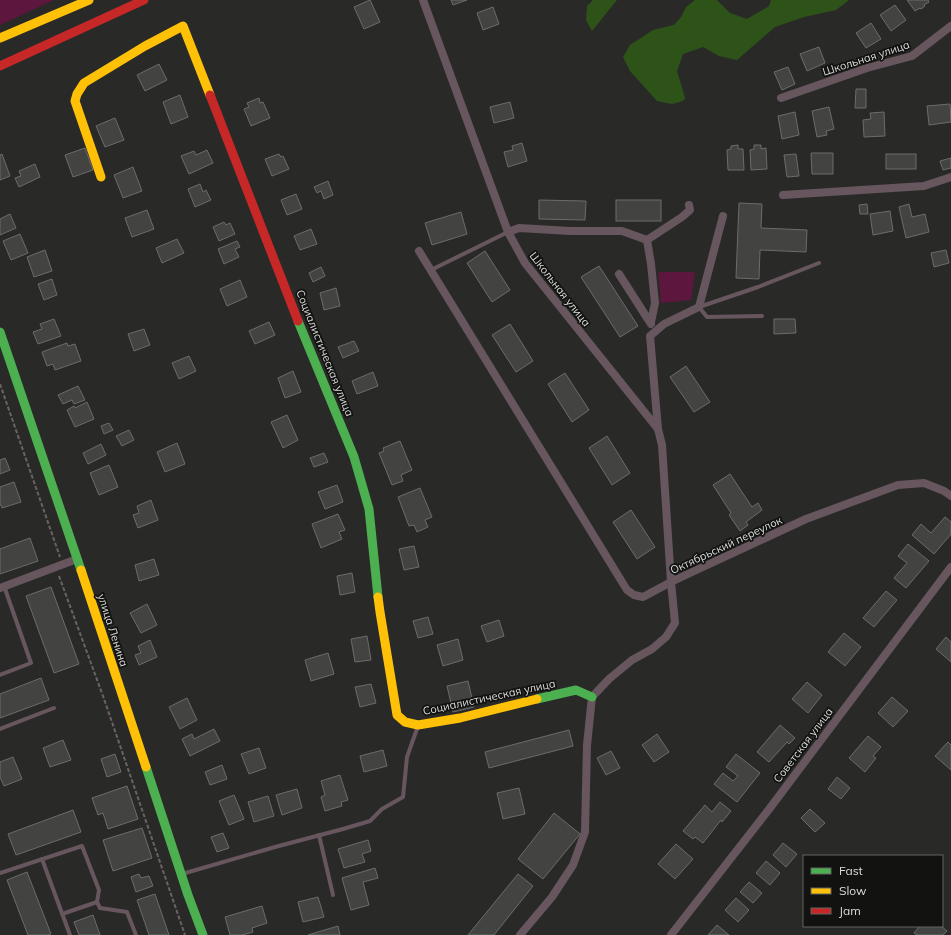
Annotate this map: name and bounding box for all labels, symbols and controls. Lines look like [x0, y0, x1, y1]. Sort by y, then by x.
street label: Школьная улица [821, 37, 911, 79]
street label: Школьная улица [527, 249, 593, 329]
street label: Социалистическая улица [293, 288, 357, 418]
street label: Октябрьский переулок [668, 513, 784, 577]
street label: улица Ленина [95, 592, 131, 668]
street label: Социалистическая улица [421, 676, 557, 718]
street label: Советская улица [770, 705, 836, 785]
legend [803, 855, 943, 927]
text: Fast [839, 863, 863, 878]
text: Slow [839, 883, 867, 898]
text: Jam [839, 903, 861, 918]

